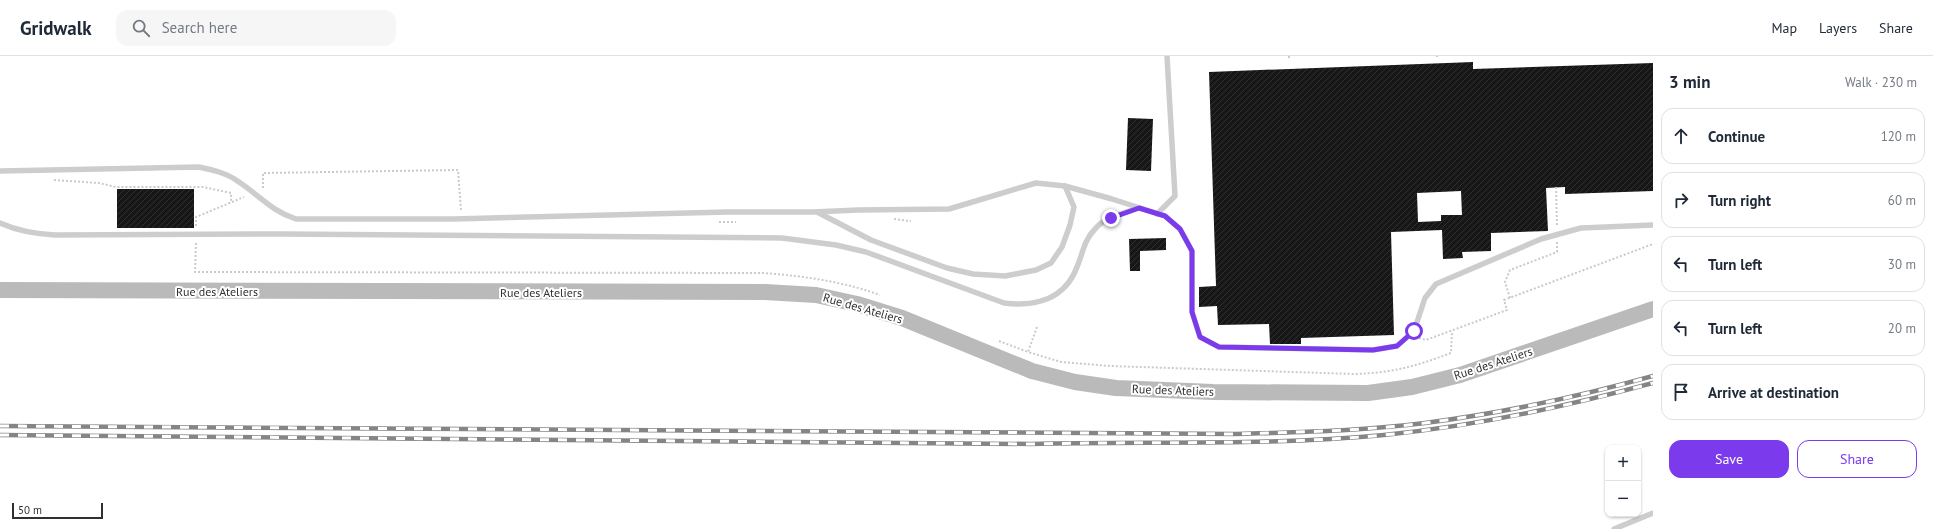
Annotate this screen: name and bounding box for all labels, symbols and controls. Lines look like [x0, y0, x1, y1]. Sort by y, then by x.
search box [116, 10, 396, 46]
text: Gridwalk [20, 16, 92, 40]
icon: search [130, 17, 152, 39]
text: Search here [162, 18, 237, 37]
text: Map [1771, 19, 1797, 37]
text: Layers [1819, 19, 1857, 37]
text: Share [1879, 19, 1913, 37]
text: 3 min [1669, 71, 1710, 93]
text: Walk · 230 m [1845, 74, 1917, 91]
icon: ahead [1670, 125, 1692, 147]
text: Continue [1708, 127, 1765, 146]
text: 120 m [1881, 128, 1916, 145]
icon: right [1670, 189, 1692, 211]
text: Turn right [1708, 191, 1771, 210]
text: 60 m [1888, 192, 1916, 209]
route end [1102, 209, 1120, 227]
icon: left [1670, 253, 1692, 275]
text: Turn left [1708, 255, 1762, 274]
text: 30 m [1888, 256, 1916, 273]
street label: Rue des Ateliers [176, 284, 258, 299]
street label: Rue des Ateliers [500, 285, 582, 300]
street label: Rue des Ateliers [821, 289, 905, 327]
icon: left [1670, 317, 1692, 339]
text: Turn left [1708, 319, 1762, 338]
text: 20 m [1888, 320, 1916, 337]
route start [1405, 322, 1423, 340]
street label: Rue des Ateliers [1452, 343, 1534, 383]
street label: Rue des Ateliers [1132, 381, 1214, 399]
icon: arrive [1670, 381, 1692, 403]
text: Arrive at destination [1708, 383, 1839, 402]
button: Save [1669, 440, 1789, 478]
button: Share [1797, 440, 1917, 478]
map controls [1605, 445, 1641, 517]
button: + [1605, 445, 1641, 481]
button: − [1605, 481, 1641, 517]
scale bar [12, 501, 103, 520]
text: 50 m [18, 503, 42, 517]

